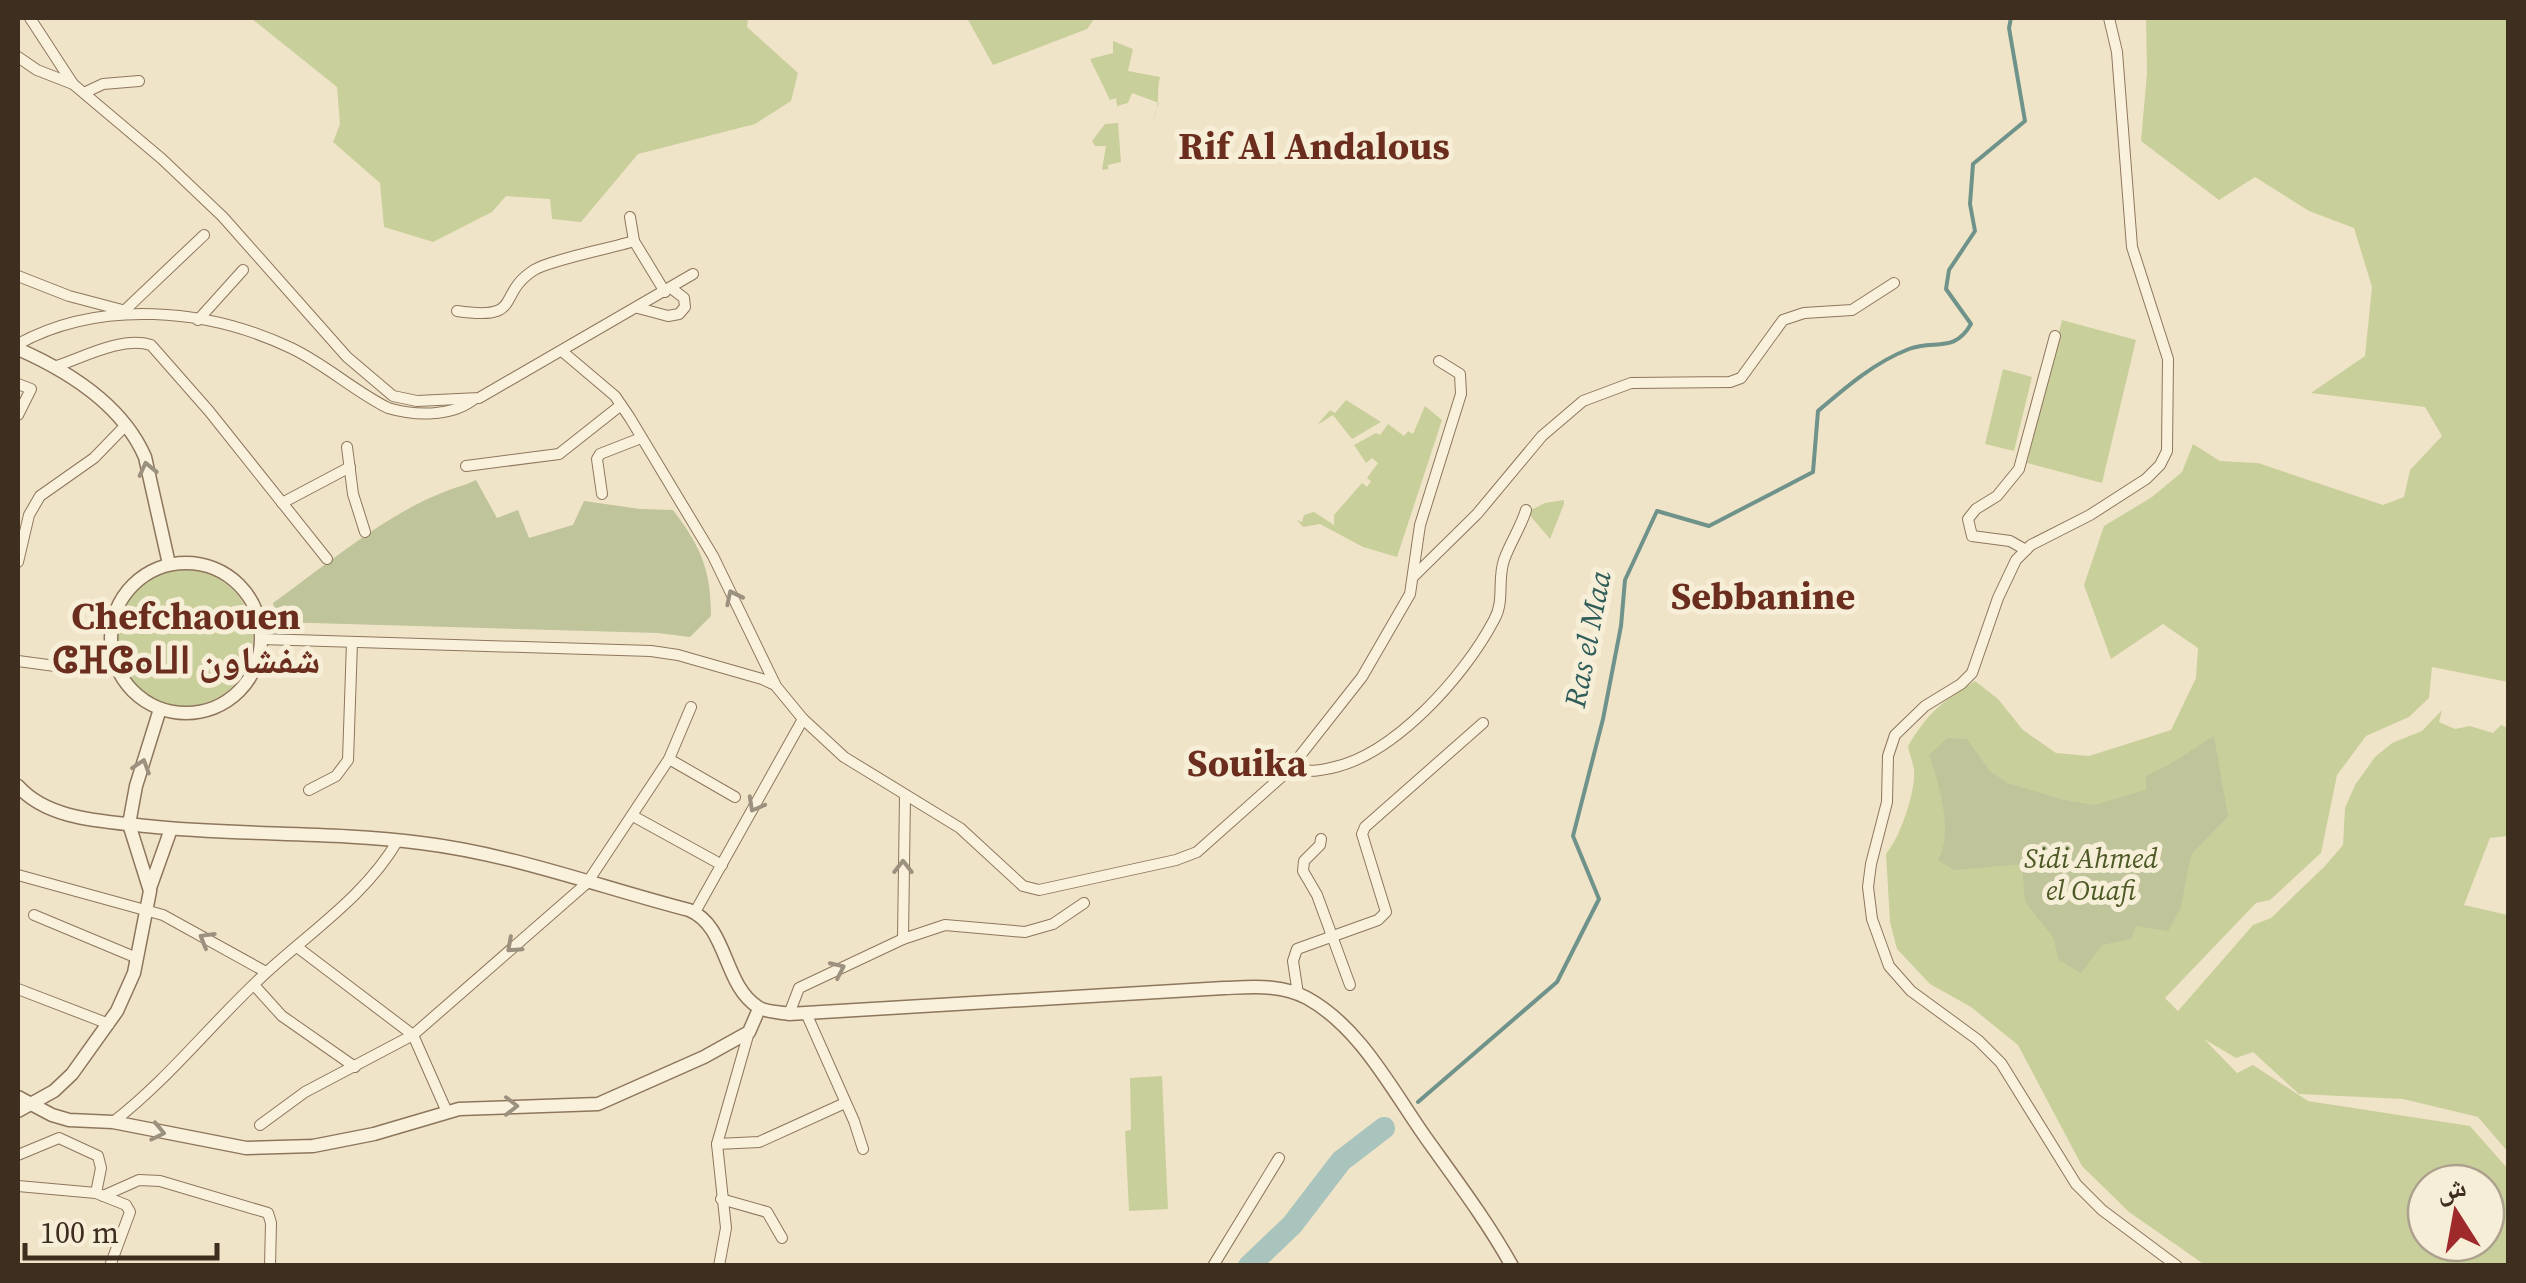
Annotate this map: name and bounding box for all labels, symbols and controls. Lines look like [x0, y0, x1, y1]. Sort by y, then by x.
district label: Rif Al Andalous [1178, 120, 1450, 172]
one-way arrow [138, 461, 159, 478]
water label: Ras el Maa [1554, 567, 1621, 712]
district label: Sebbanine [1671, 570, 1855, 622]
one-way arrow [725, 589, 745, 607]
district label: Chefchaouen ⵛⴼⵛⴰⵡⵏ شفشاون [52, 590, 320, 686]
district label: Souika [1187, 737, 1308, 789]
one-way arrow [131, 758, 151, 775]
one-way arrow [748, 794, 768, 812]
park label: Sidi Ahmed el Ouafi [2024, 839, 2158, 909]
one-way arrow [892, 858, 914, 874]
one-way arrow [199, 932, 217, 952]
one-way arrow [506, 935, 525, 953]
one-way arrow [828, 962, 846, 982]
one-way arrow [504, 1095, 520, 1117]
one-way arrow [149, 1120, 166, 1141]
north arrow [2406, 1163, 2506, 1263]
text: ش [2433, 1167, 2469, 1210]
scale bar [25, 1198, 218, 1260]
text: 100 m [40, 1212, 119, 1253]

